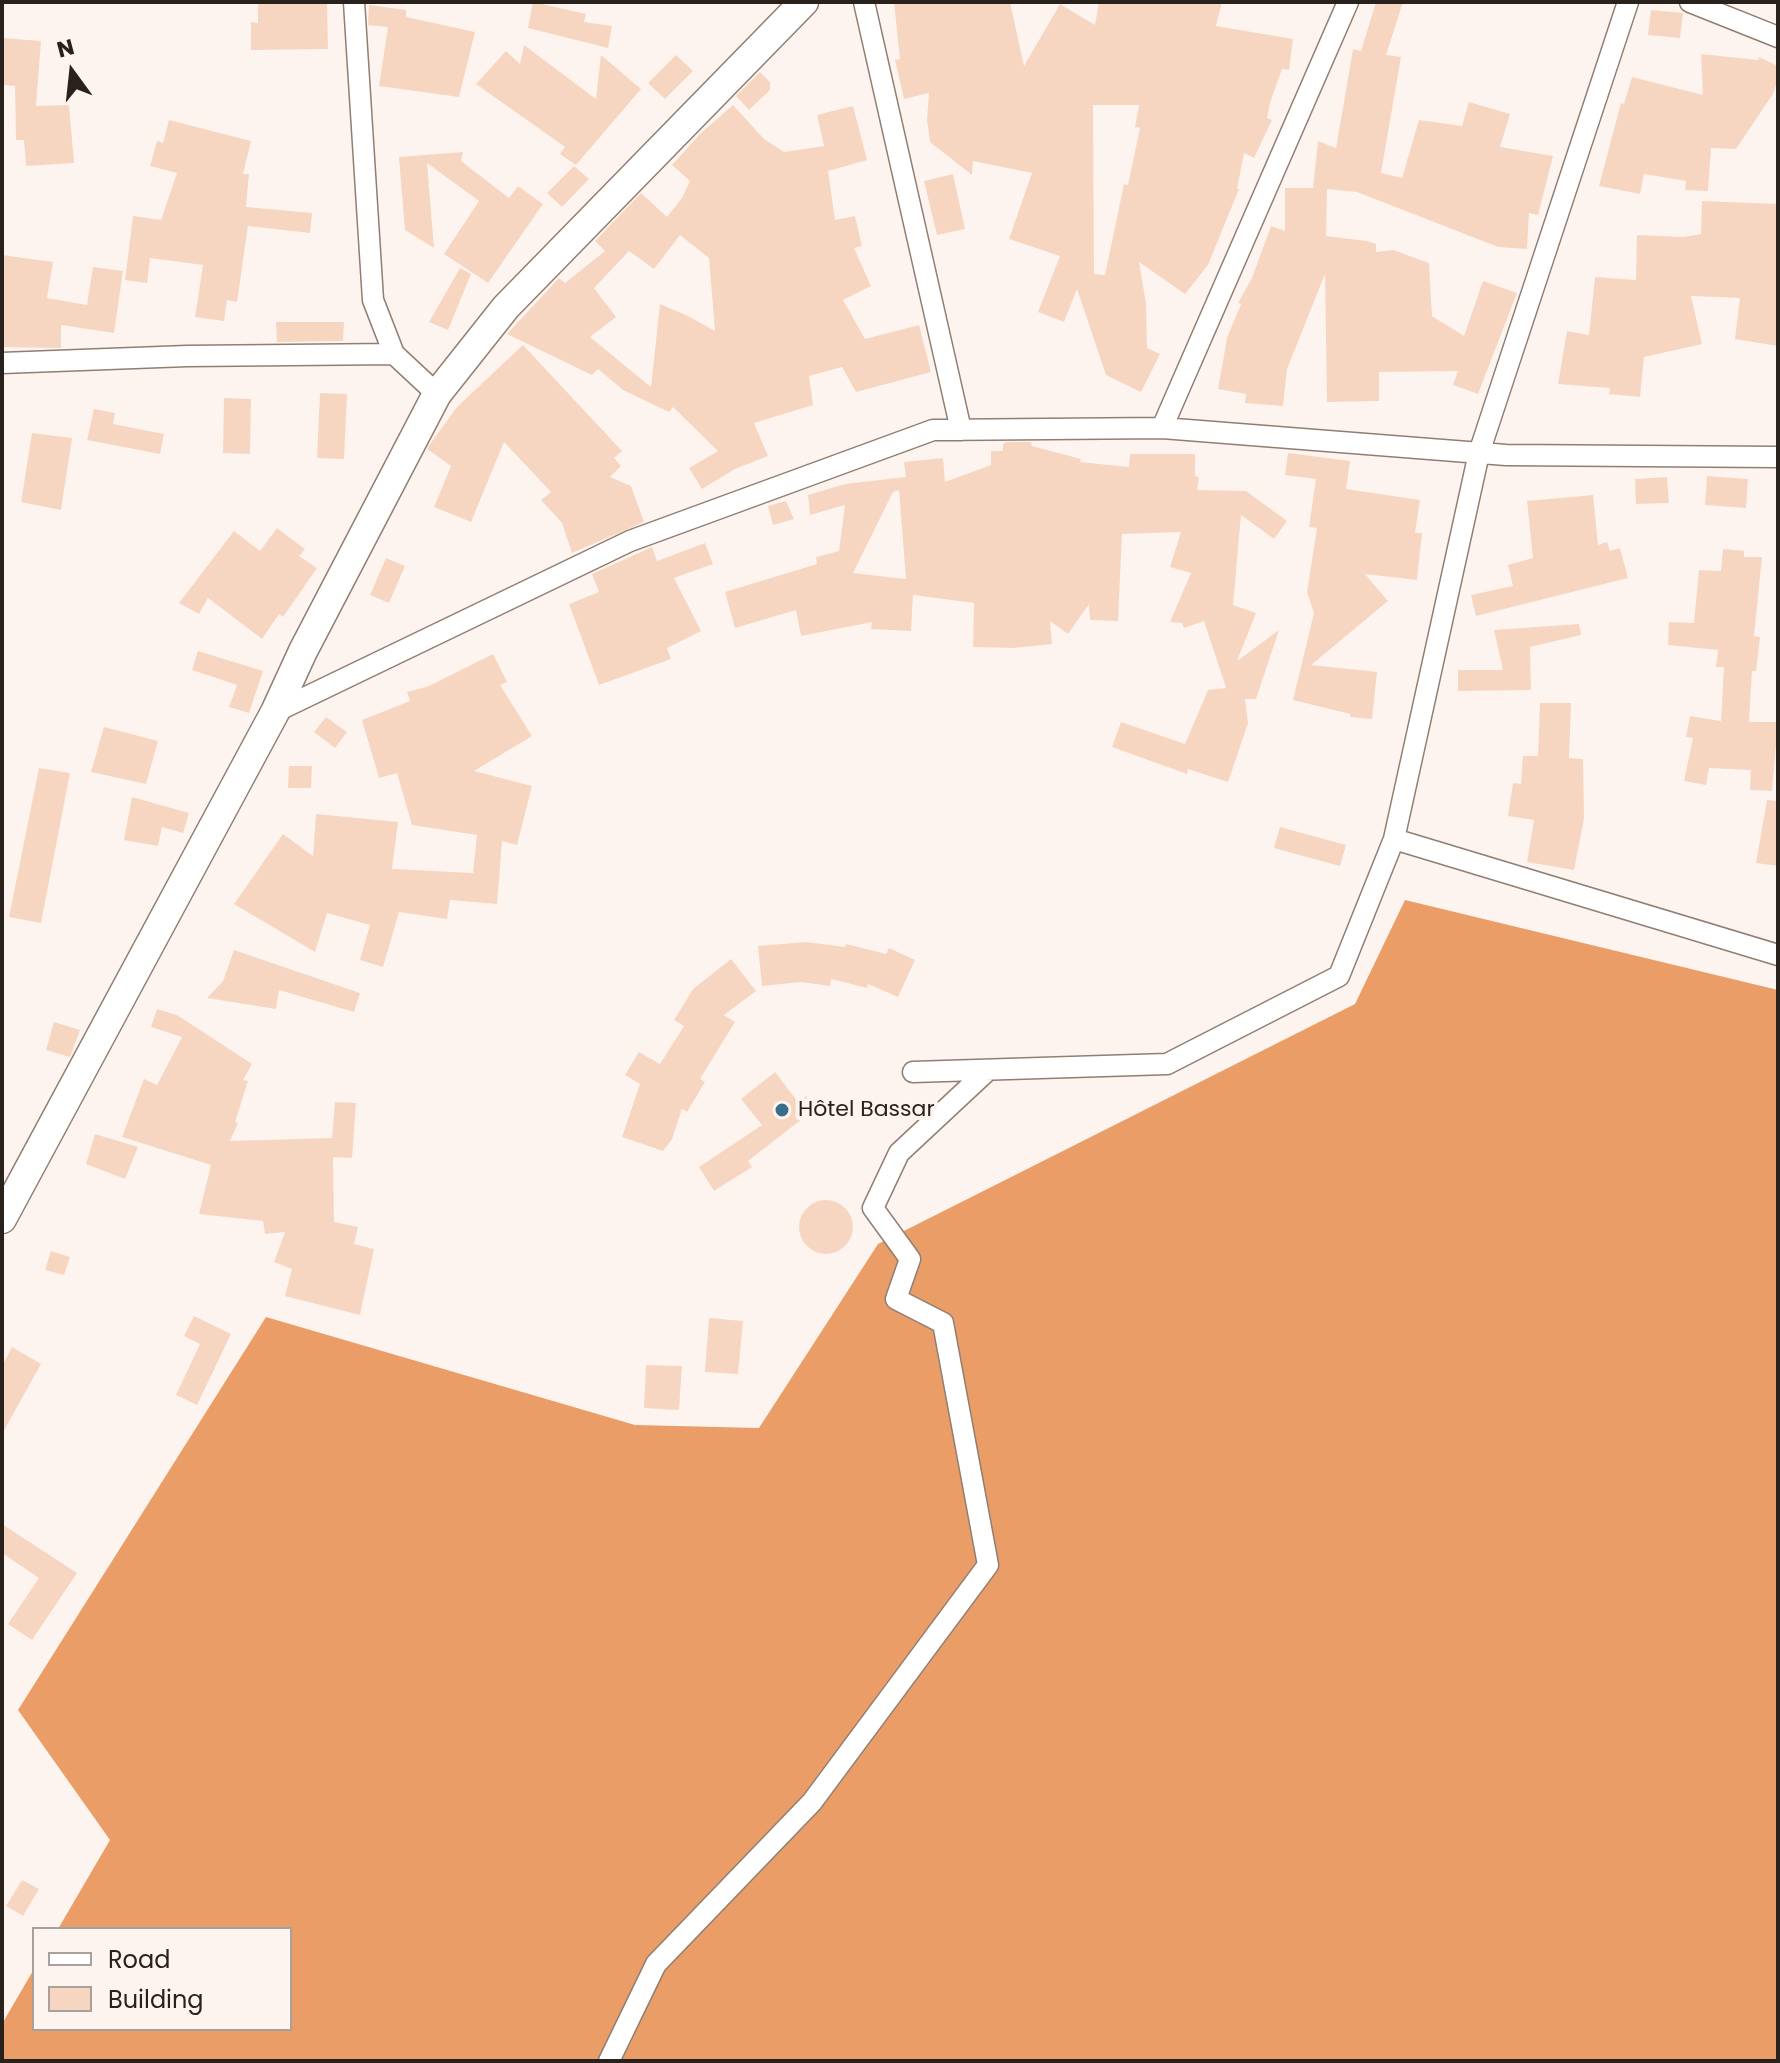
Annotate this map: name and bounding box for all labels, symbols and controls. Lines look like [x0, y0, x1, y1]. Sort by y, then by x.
text: N [54, 31, 78, 65]
north arrow [32, 32, 112, 112]
place label: Hôtel Bassar [798, 1097, 935, 1123]
marker: Hôtel Bassar [773, 1101, 791, 1119]
legend [32, 1927, 292, 2031]
text: Road [108, 1943, 170, 1976]
text: Building [108, 1983, 204, 2016]

